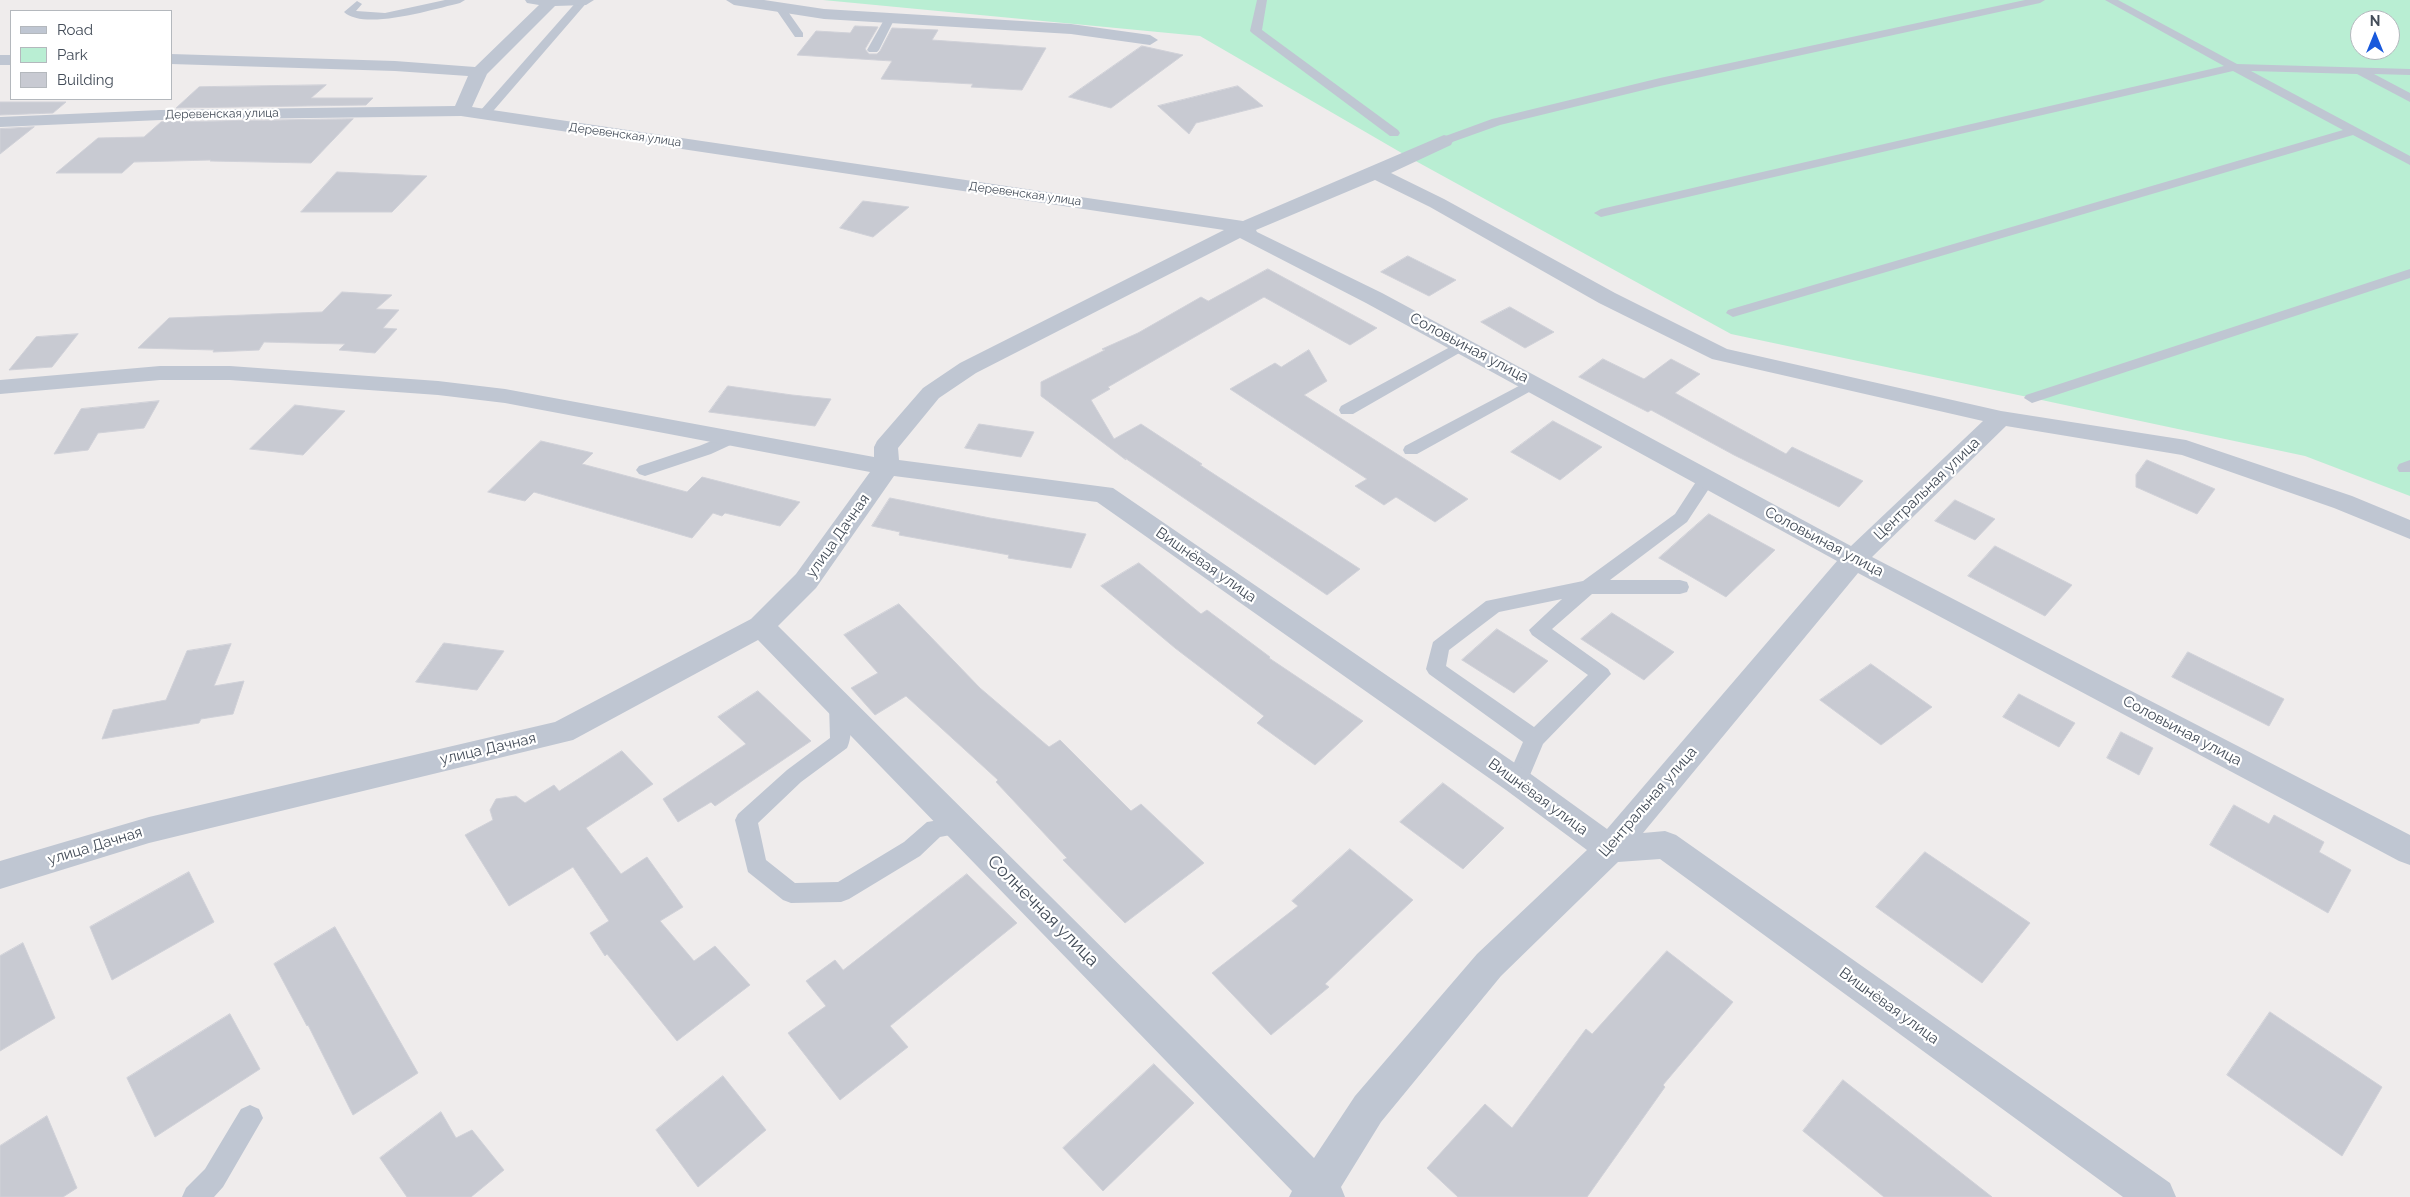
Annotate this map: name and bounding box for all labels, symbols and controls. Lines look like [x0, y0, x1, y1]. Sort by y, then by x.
legend [10, 10, 172, 100]
north arrow [2350, 10, 2400, 60]
text: N [2370, 13, 2380, 29]
text: Road [57, 21, 93, 39]
text: Park [57, 46, 88, 64]
text: Building [57, 71, 114, 89]
street label: Деревенская улица [165, 106, 279, 122]
street label: Деревенская улица [568, 120, 682, 150]
street label: Деревенская улица [968, 179, 1082, 209]
street label: Соловьиная улица [1407, 309, 1531, 387]
street label: Центральная улица [1870, 434, 1984, 544]
street label: улица Дачная [802, 491, 874, 581]
street label: Соловьиная улица [1762, 503, 1886, 581]
street label: Вишнёвая улица [1152, 524, 1260, 606]
street label: Соловьиная улица [2120, 692, 2244, 770]
street label: улица Дачная [438, 729, 538, 769]
street label: Центральная улица [1595, 743, 1701, 861]
street label: Вишнёвая улица [1485, 755, 1591, 839]
street label: улица Дачная [45, 823, 145, 869]
street label: Солнечная улица [983, 851, 1103, 971]
street label: Вишнёвая улица [1836, 964, 1942, 1048]

